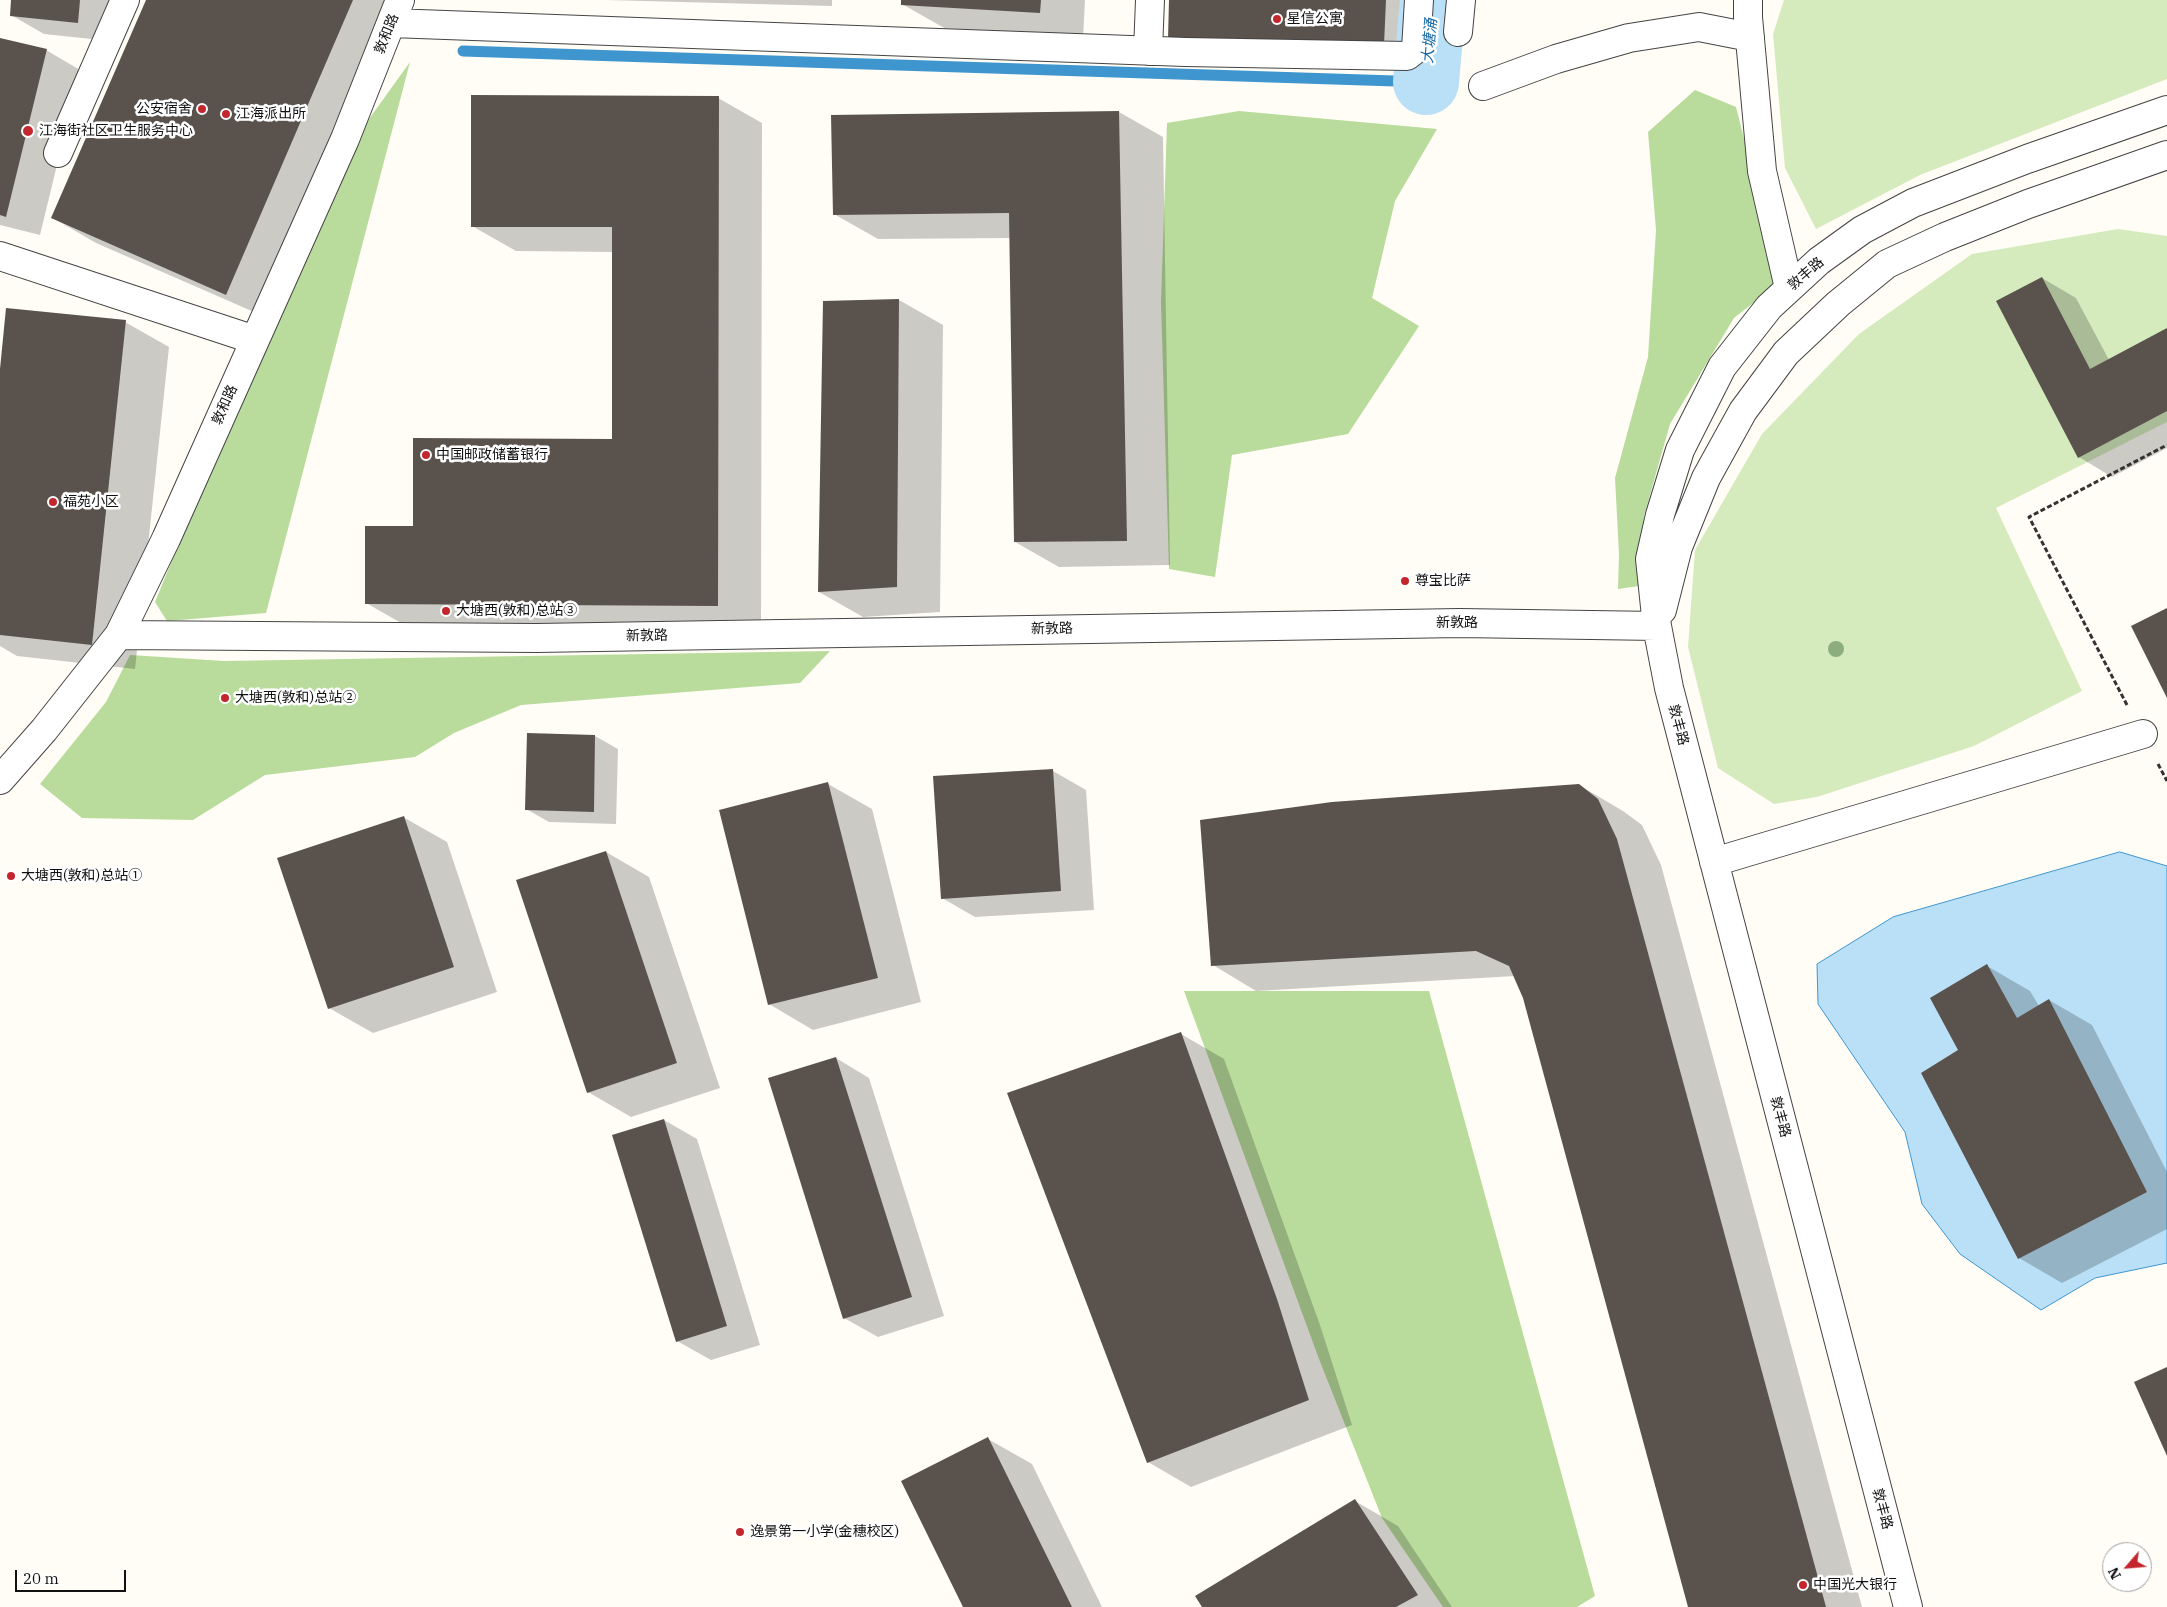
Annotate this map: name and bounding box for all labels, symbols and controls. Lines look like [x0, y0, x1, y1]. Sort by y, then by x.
street label: 敦和路 [371, 11, 403, 57]
place label: 星信公寓 [1287, 11, 1343, 27]
marker: 星信公寓 [1271, 13, 1283, 25]
water label: 大塘涌 [1419, 18, 1441, 64]
place label: 公安宿舍 [136, 101, 192, 117]
marker: 公安宿舍 [196, 103, 208, 115]
place label: 江海派出所 [236, 106, 306, 122]
marker: 江海派出所 [220, 108, 232, 120]
place label: 江海街社区卫生服务中心 [39, 123, 193, 139]
marker: 江海街社区卫生服务中心 [21, 124, 35, 138]
street label: 敦丰路 [1785, 254, 1827, 294]
street label: 敦和路 [209, 382, 241, 428]
place label: 中国邮政储蓄银行 [436, 447, 548, 463]
marker: 中国邮政储蓄银行 [420, 449, 432, 461]
place label: 福苑小区 [63, 494, 119, 510]
marker: 福苑小区 [47, 496, 59, 508]
place label: 尊宝比萨 [1415, 573, 1471, 589]
marker: 尊宝比萨 [1399, 575, 1411, 587]
place label: 大塘西(敦和)总站③ [456, 603, 577, 619]
marker: 大塘西(敦和)总站③ [440, 605, 452, 617]
street label: 新敦路 [1436, 615, 1478, 631]
street label: 新敦路 [1031, 620, 1073, 638]
street label: 新敦路 [626, 627, 668, 645]
place label: 大塘西(敦和)总站② [235, 690, 356, 706]
marker: 大塘西(敦和)总站② [219, 692, 231, 704]
street label: 敦丰路 [1664, 703, 1692, 747]
place label: 大塘西(敦和)总站① [21, 868, 142, 884]
marker: 大塘西(敦和)总站① [5, 870, 17, 882]
street label: 敦丰路 [1766, 1095, 1794, 1139]
street label: 敦丰路 [1868, 1487, 1896, 1531]
place label: 逸景第一小学(金穗校区) [750, 1524, 899, 1540]
marker: 逸景第一小学(金穗校区) [734, 1526, 746, 1538]
north arrow [2102, 1542, 2152, 1592]
scale bar [18, 1560, 129, 1592]
text: N [2104, 1564, 2125, 1582]
text: 20 m [23, 1569, 59, 1588]
place label: 中国光大银行 [1813, 1577, 1897, 1593]
marker: 中国光大银行 [1797, 1579, 1809, 1591]

